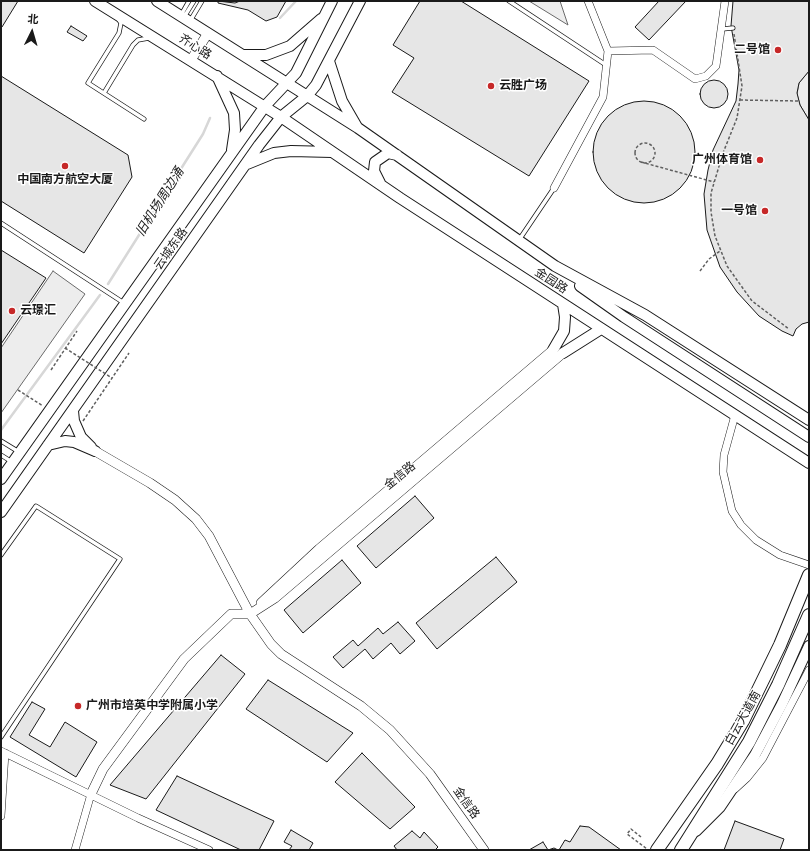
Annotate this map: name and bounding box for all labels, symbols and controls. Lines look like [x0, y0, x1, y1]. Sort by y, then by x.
north arrow [12, 12, 52, 52]
text: 北 [27, 13, 39, 27]
street label: 齐心路 [176, 31, 214, 63]
place label: 二号馆 [734, 43, 770, 57]
marker: 二号馆 [773, 45, 783, 55]
place label: 云胜广场 [499, 79, 547, 93]
marker: 云胜广场 [486, 81, 496, 91]
place label: 广州体育馆 [692, 153, 752, 167]
marker: 广州体育馆 [755, 155, 765, 165]
marker: 中国南方航空大厦 [60, 161, 70, 171]
water label: 旧机场周边涌 [133, 165, 187, 239]
place label: 中国南方航空大厦 [17, 173, 113, 187]
place label: 一号馆 [721, 204, 757, 218]
marker: 一号馆 [760, 206, 770, 216]
street label: 云城东路 [151, 225, 191, 273]
street label: 金园路 [532, 265, 570, 297]
place label: 云璟汇 [20, 304, 56, 318]
marker: 云璟汇 [7, 306, 17, 316]
street label: 金信路 [381, 459, 419, 493]
street label: 白云大道南 [722, 688, 764, 748]
place label: 广州市培英中学附属小学 [86, 699, 218, 713]
marker: 广州市培英中学附属小学 [73, 701, 83, 711]
street label: 金信路 [450, 784, 482, 822]

